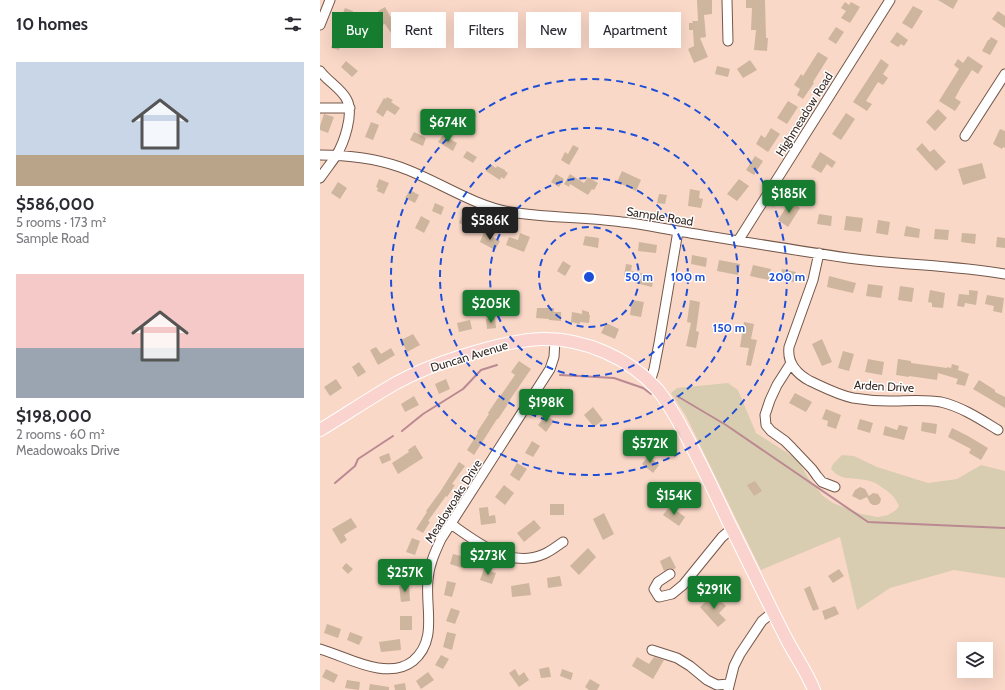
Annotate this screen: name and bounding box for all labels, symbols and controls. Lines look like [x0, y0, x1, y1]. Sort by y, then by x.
chip: Buy [332, 12, 383, 48]
chip: Rent [391, 12, 446, 48]
chip: Filters [454, 12, 518, 48]
chip: New [526, 12, 581, 48]
chip: Apartment [589, 12, 681, 48]
icon: filters [282, 13, 304, 35]
text: 10 homes [16, 14, 88, 34]
street label: Highmeadow Road [772, 69, 836, 159]
icon: home [124, 88, 196, 160]
pin: $674K [420, 109, 476, 143]
text: $674K [429, 114, 467, 130]
pin: $185K [761, 180, 817, 214]
text: $185K [771, 185, 807, 201]
text: $586,000 [16, 194, 95, 214]
street label: Sample Road [625, 203, 695, 229]
pin: $586K [462, 207, 518, 241]
text: $586K [471, 212, 509, 228]
text: 5 rooms · 173 m² [16, 214, 106, 230]
text: Sample Road [16, 230, 89, 246]
text: 50 m [625, 269, 653, 284]
text: 100 m [671, 269, 705, 284]
text: 200 m [769, 269, 805, 284]
centre of rings [582, 270, 596, 284]
pin: $205K [463, 290, 519, 324]
text: $205K [472, 295, 510, 311]
icon: home [124, 300, 196, 372]
text: 150 m [713, 320, 745, 335]
street label: Duncan Avenue [428, 337, 510, 375]
street label: Arden Drive [854, 377, 914, 395]
pin: $198K [518, 389, 574, 423]
text: $198K [528, 394, 564, 410]
text: $198,000 [16, 406, 92, 426]
text: 2 rooms · 60 m² [16, 426, 105, 442]
pin: $572K [622, 430, 678, 464]
text: $572K [632, 435, 668, 451]
text: Meadowoaks Drive [16, 442, 120, 458]
street label: Meadowoaks Drive [421, 456, 485, 546]
pin: $154K [646, 482, 702, 516]
text: $154K [656, 487, 692, 503]
pin: $273K [460, 542, 516, 576]
text: $273K [470, 547, 506, 563]
pin: $257K [377, 559, 433, 593]
text: $257K [387, 564, 423, 580]
pin: $291K [686, 576, 742, 610]
text: $291K [697, 581, 731, 597]
map controls [957, 642, 993, 678]
button: layers [957, 642, 993, 678]

